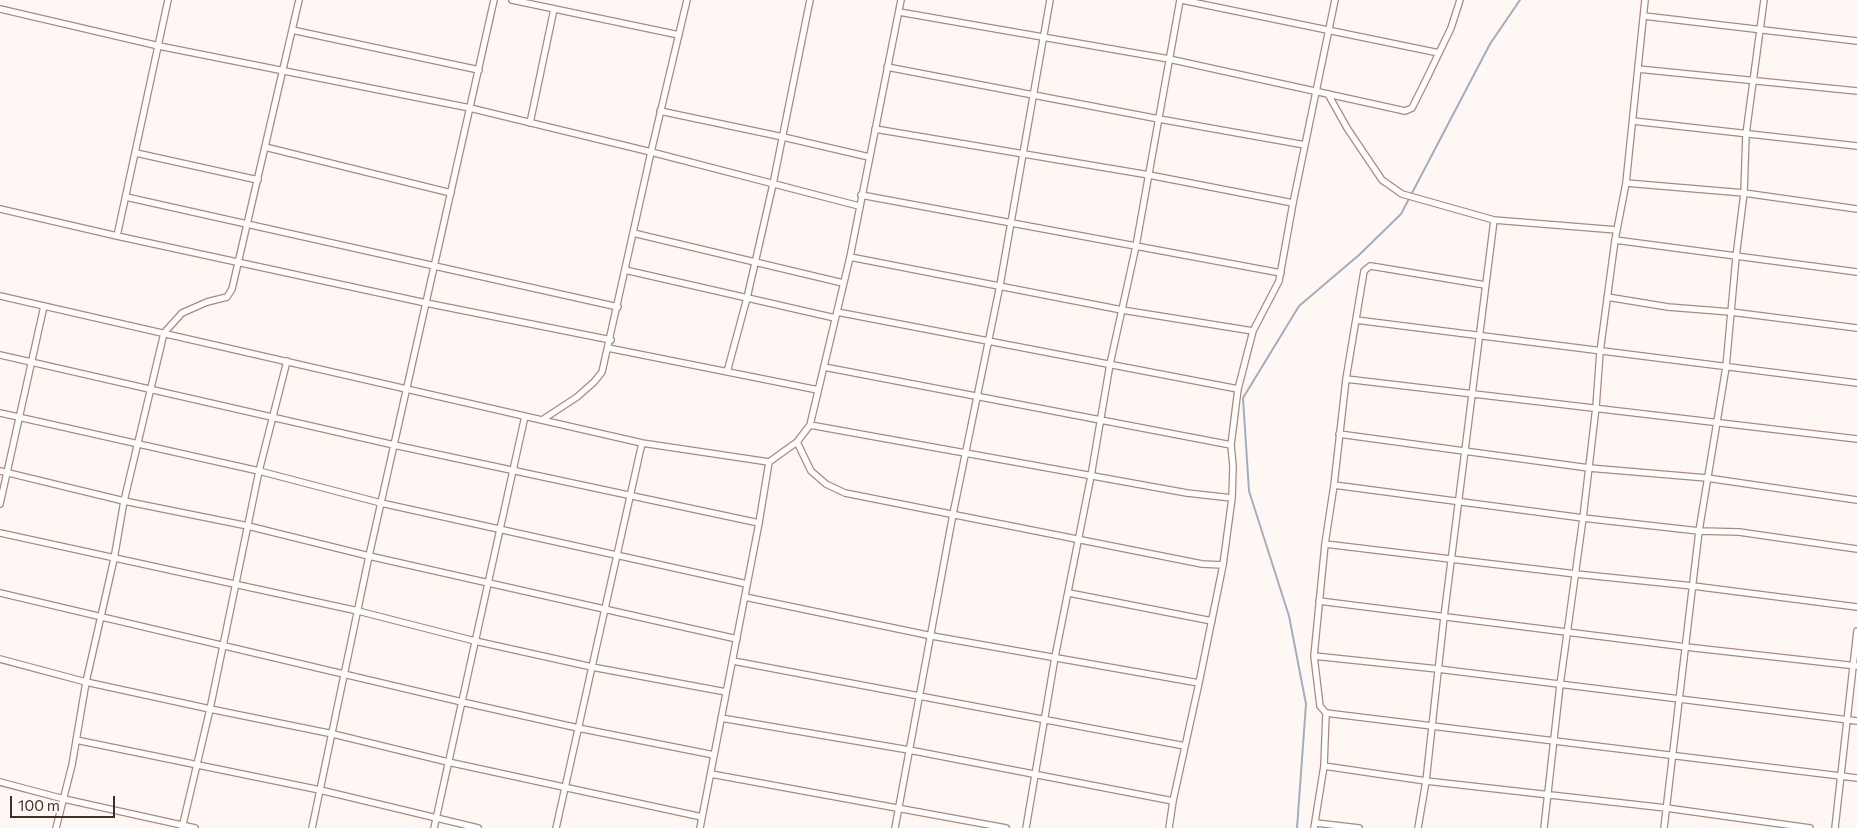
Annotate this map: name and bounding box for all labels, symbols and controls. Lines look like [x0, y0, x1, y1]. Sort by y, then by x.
scale bar [12, 786, 118, 818]
text: 100 m [18, 796, 60, 814]

